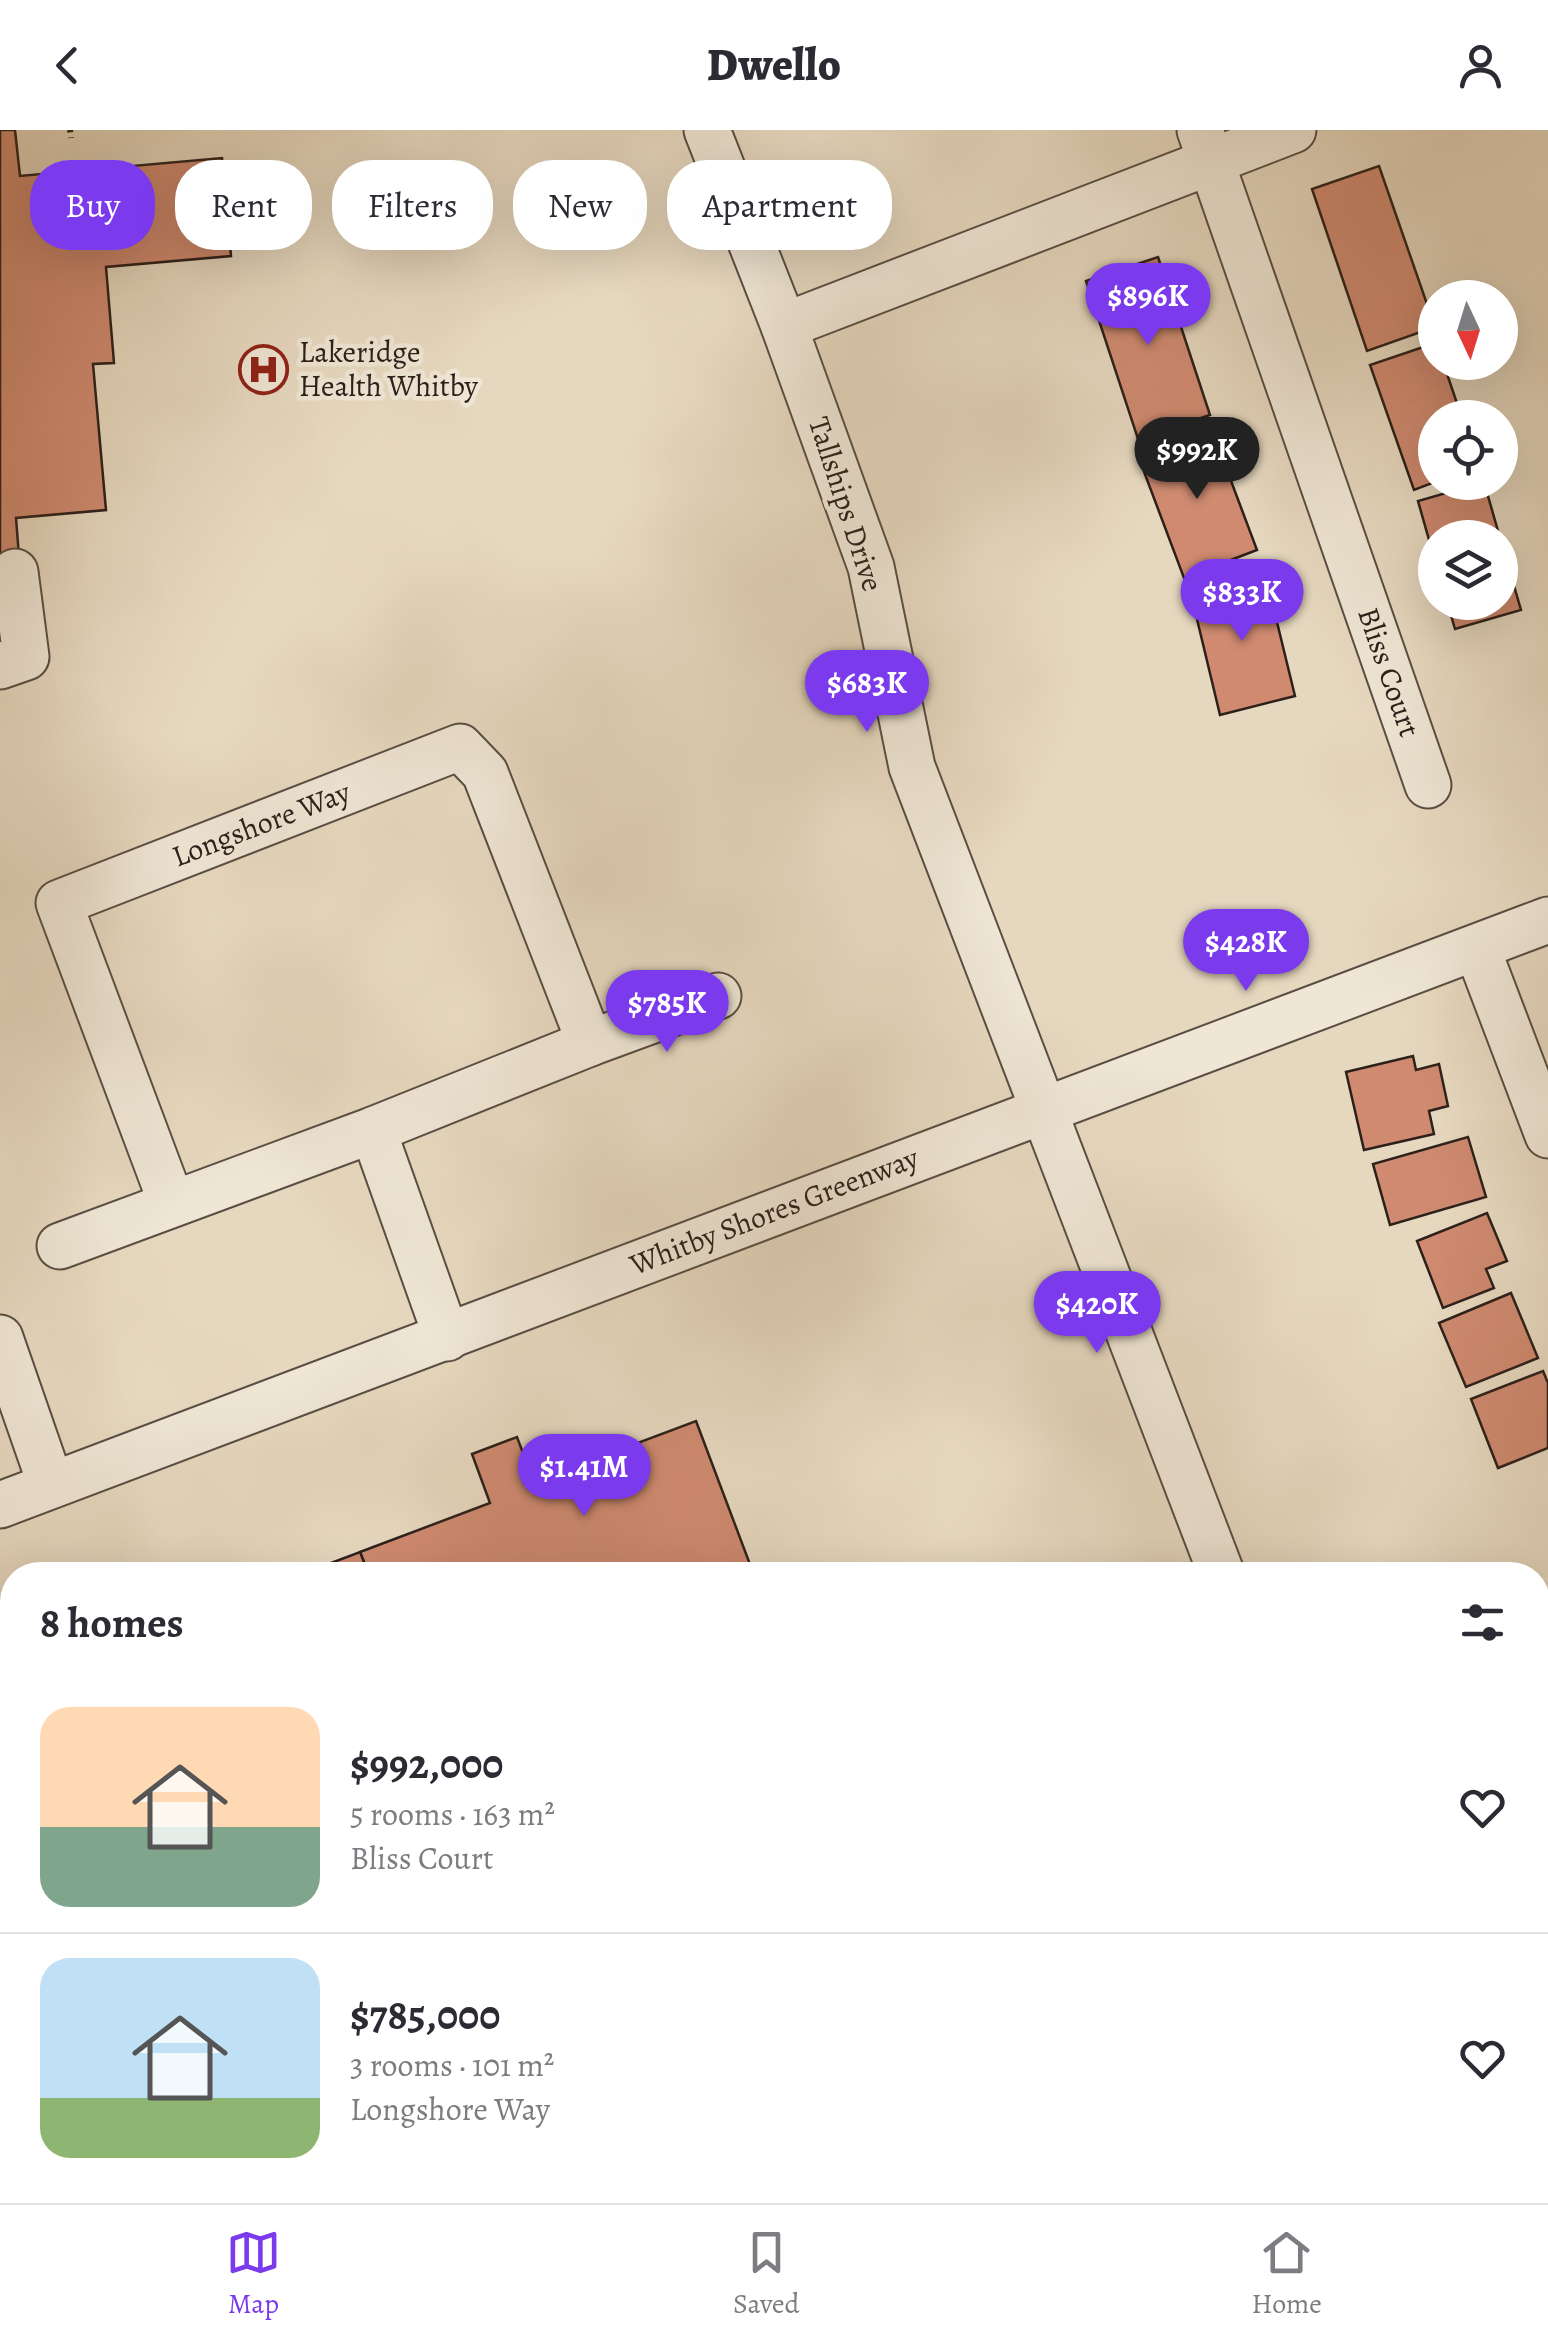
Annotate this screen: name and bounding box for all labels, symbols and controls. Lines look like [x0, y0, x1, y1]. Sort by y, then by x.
text: Dwello [707, 34, 841, 96]
icon: back [40, 38, 95, 93]
icon: person [1453, 38, 1508, 93]
chip: Buy [30, 160, 155, 250]
chip: Rent [175, 160, 312, 250]
chip: Filters [332, 160, 493, 250]
chip: New [513, 160, 647, 250]
chip: Apartment [667, 160, 892, 250]
pin: $896K [1078, 263, 1218, 348]
text: $896K [1107, 273, 1189, 317]
north arrow [1418, 280, 1518, 380]
map controls [1418, 280, 1518, 620]
place label: Lakeridge Health Whitby [299, 332, 478, 406]
hospital icon: Lakeridge Health Whitby [238, 343, 290, 395]
button: locate [1418, 400, 1518, 500]
street label: Tallships Drive [799, 412, 893, 596]
pin: $992K [1127, 417, 1267, 502]
text: $992K [1156, 427, 1238, 471]
button: layers [1418, 520, 1518, 620]
pin: $833K [1172, 559, 1312, 644]
text: $833K [1203, 569, 1281, 613]
street label: Bliss Court [1348, 602, 1430, 742]
pin: $683K [797, 650, 937, 735]
text: $683K [827, 660, 907, 704]
street label: Longshore Way [166, 771, 356, 876]
pin: $428K [1176, 909, 1316, 994]
text: $428K [1205, 919, 1287, 963]
pin: $785K [597, 970, 737, 1055]
text: $785K [628, 980, 706, 1024]
street label: Whitby Shores Greenway [623, 1137, 925, 1285]
pin: $420K [1027, 1271, 1167, 1356]
text: $420K [1056, 1281, 1138, 1325]
pin: $1.41M [503, 1434, 665, 1519]
text: $1.41M [540, 1444, 628, 1488]
text: 8 homes [40, 1594, 184, 1651]
icon: filters [1455, 1595, 1510, 1650]
text: $992,000 [350, 1735, 503, 1792]
icon: home [120, 1747, 240, 1867]
icon: heart [1455, 1780, 1510, 1835]
text: 5 rooms · 163 m² [350, 1792, 555, 1836]
text: Bliss Court [350, 1836, 493, 1880]
text: $785,000 [350, 1986, 500, 2043]
icon: home [120, 1998, 240, 2118]
icon: heart [1455, 2031, 1510, 2086]
text: 3 rooms · 101 m² [350, 2043, 554, 2087]
text: Longshore Way [350, 2087, 550, 2131]
tab: Map [226, 2225, 281, 2323]
tab: Saved [733, 2225, 800, 2323]
tab: Home [1252, 2225, 1322, 2323]

